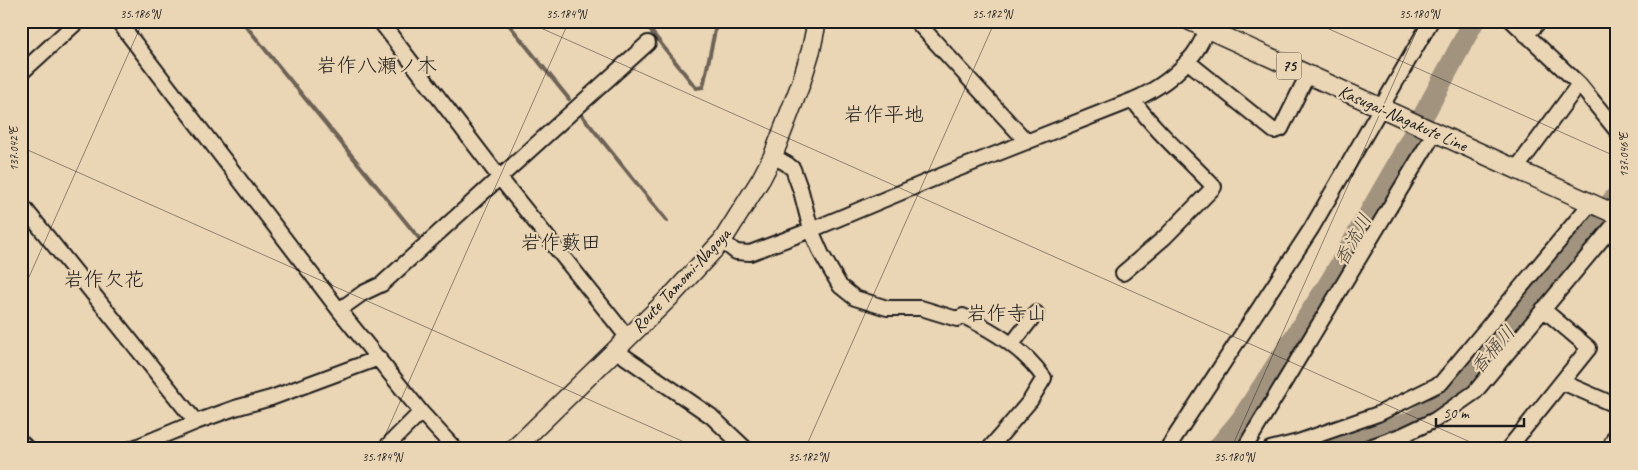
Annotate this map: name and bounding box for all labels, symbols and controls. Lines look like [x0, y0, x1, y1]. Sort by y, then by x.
text: 35.186°N [120, 6, 162, 22]
text: 35.184°N [546, 6, 588, 22]
text: 35.182°N [972, 6, 1014, 22]
text: 35.180°N [1399, 6, 1441, 22]
road number: 75 [1276, 52, 1302, 80]
district label: 岩作八瀬ノ木 [317, 53, 437, 78]
street label: Kasugai-Nagakute Line [1335, 80, 1472, 157]
district label: 岩作平地 [844, 102, 924, 127]
text: 137.042°E [6, 125, 22, 171]
text: 137.046°E [1616, 131, 1632, 177]
water label: 香流川 [1329, 209, 1377, 271]
street label: Route Tamomi-Nagoya [627, 222, 736, 337]
district label: 岩作藪田 [521, 230, 601, 255]
district label: 岩作欠花 [64, 267, 144, 292]
district label: 岩作寺山 [967, 301, 1047, 326]
water label: 香桶川 [1465, 321, 1521, 379]
scale bar [1436, 395, 1523, 427]
text: 50 m [1443, 404, 1470, 423]
text: 35.184°N [362, 449, 404, 465]
text: 35.182°N [788, 449, 830, 465]
text: 35.180°N [1214, 449, 1256, 465]

